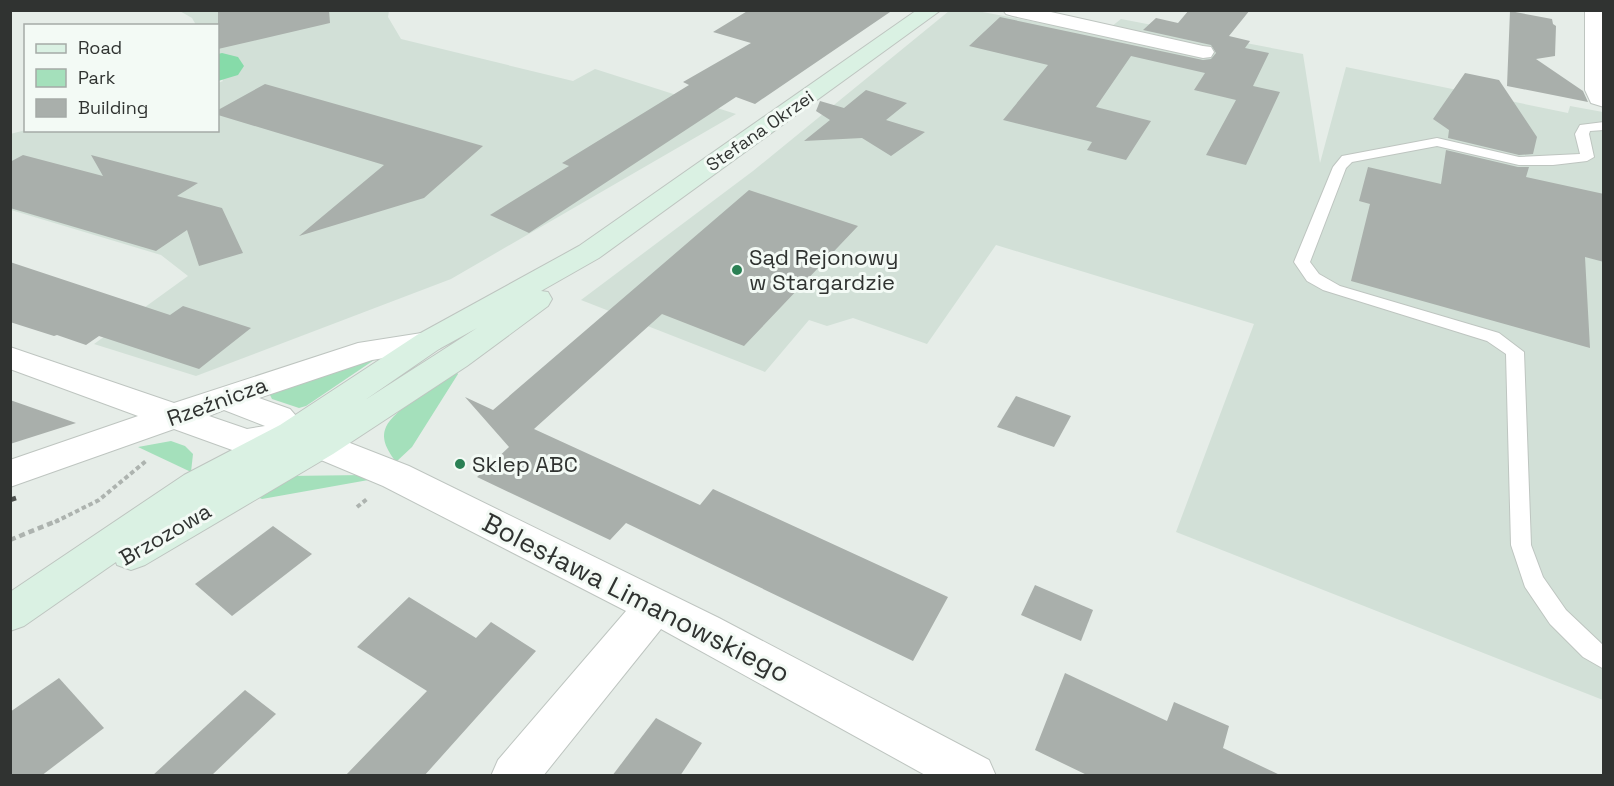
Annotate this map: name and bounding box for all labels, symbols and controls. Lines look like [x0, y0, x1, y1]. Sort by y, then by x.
legend [24, 24, 219, 132]
text: Road [78, 36, 122, 59]
text: Park [78, 66, 116, 89]
street label: Stefana Okrzei [701, 85, 818, 176]
text: Building [78, 96, 148, 119]
place label: Sąd Rejonowy w Stargardzie [749, 243, 899, 296]
marker: Sąd Rejonowy w Stargardzie [730, 263, 744, 277]
street label: Rzeźnicza [163, 370, 271, 432]
place label: Sklep ABC [472, 450, 578, 478]
marker: Sklep ABC [453, 457, 467, 471]
street label: Brzozowa [114, 496, 216, 572]
street label: Bolesława Limanowskiego [477, 505, 796, 690]

